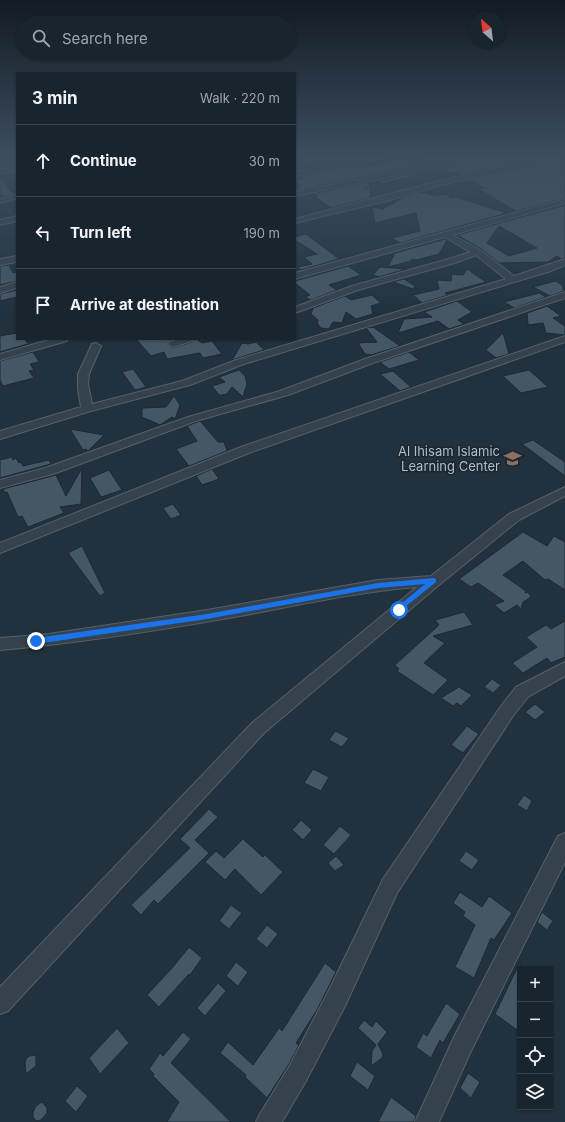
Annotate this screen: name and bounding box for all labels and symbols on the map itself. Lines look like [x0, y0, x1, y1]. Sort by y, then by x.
north arrow [469, 12, 505, 48]
place label: Al Ihisam Islamic Learning Center [398, 443, 500, 474]
school or university icon: Al Ihisam Islamic Learning Center [503, 448, 523, 468]
route start [390, 601, 408, 619]
route end [27, 632, 45, 650]

